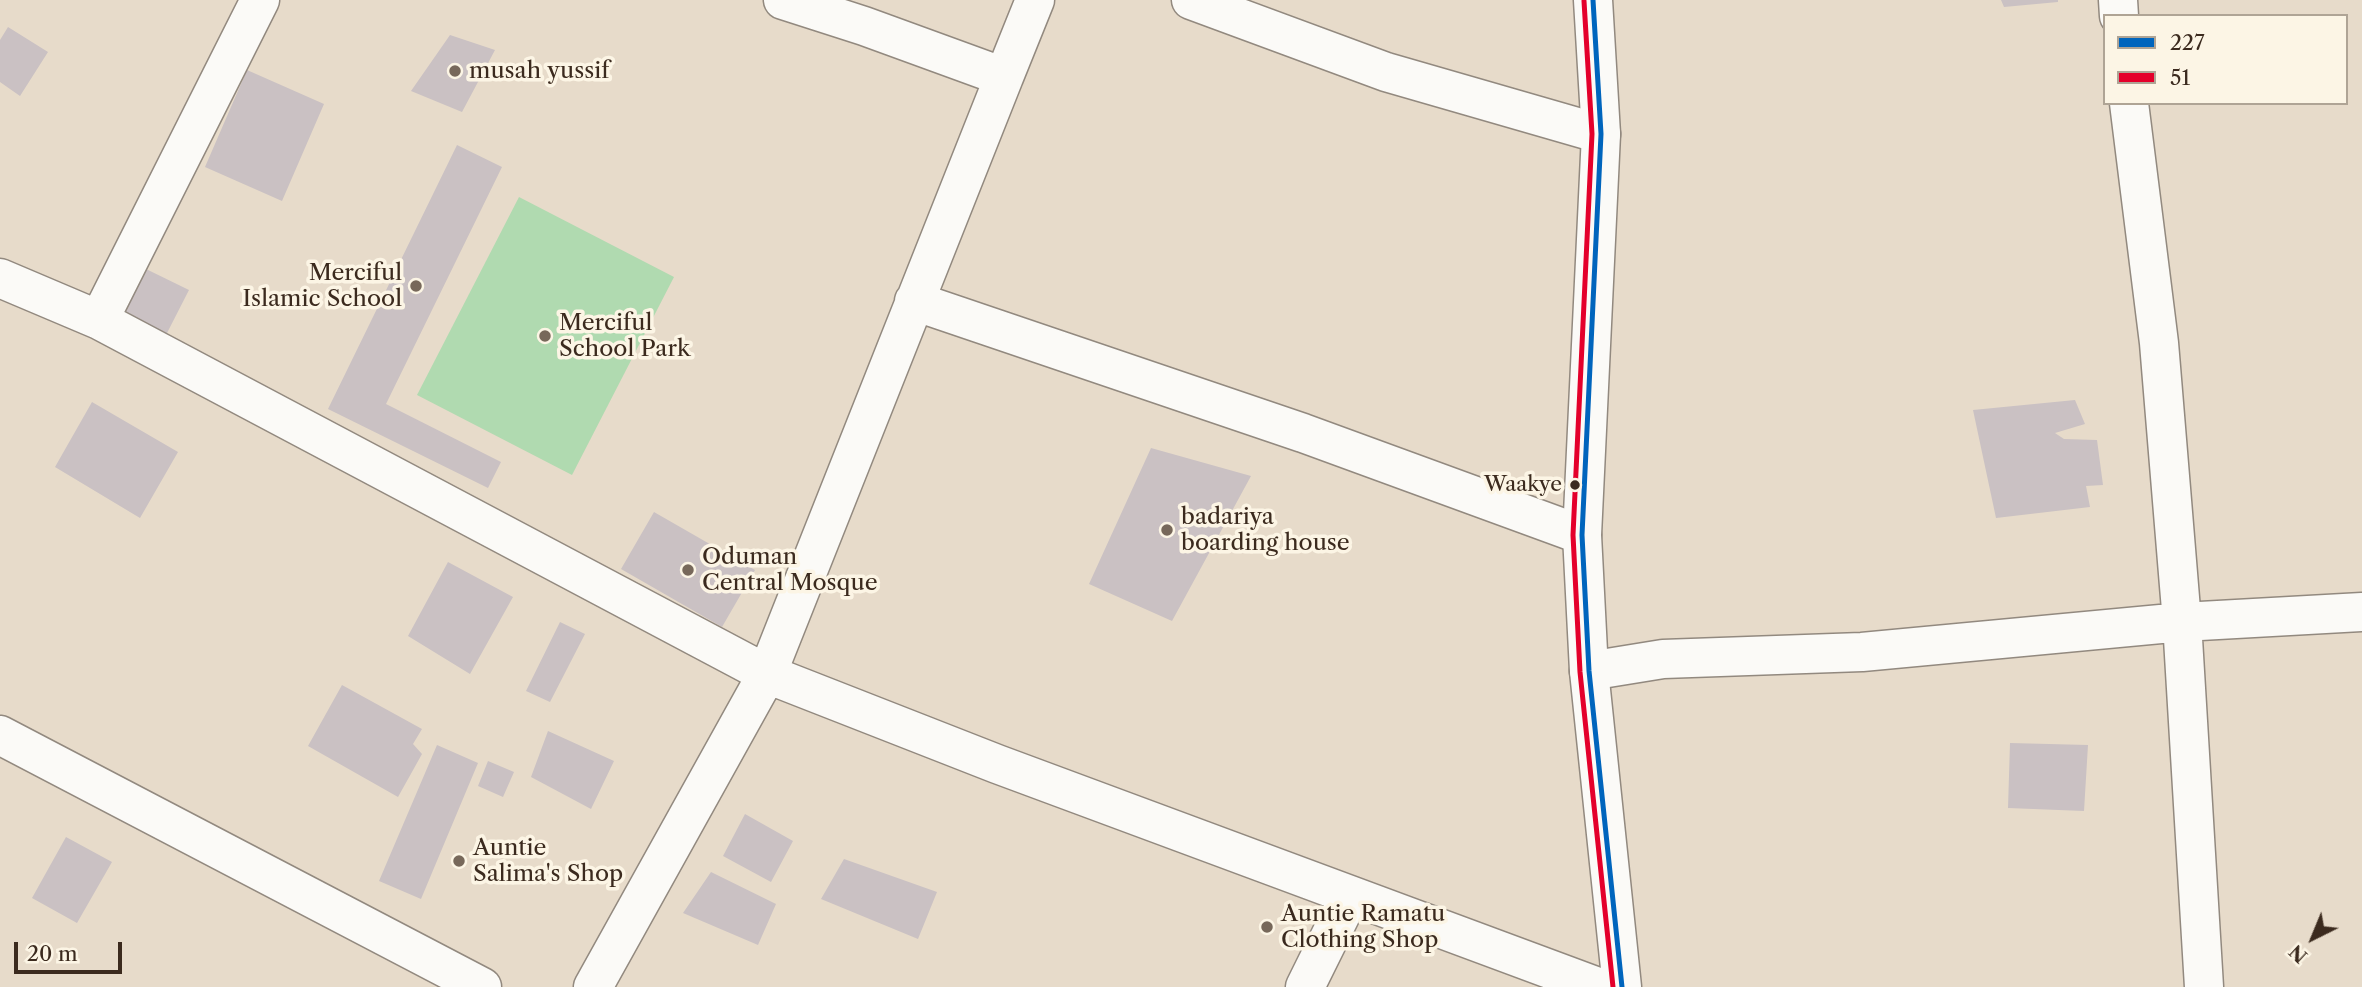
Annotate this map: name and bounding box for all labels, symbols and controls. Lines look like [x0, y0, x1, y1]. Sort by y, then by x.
legend [2103, 14, 2348, 105]
text: 227 [2170, 30, 2205, 55]
place label: musah yussif [469, 57, 609, 85]
marker: musah yussif [447, 63, 463, 79]
text: 51 [2170, 65, 2190, 90]
place label: Merciful Islamic School [243, 259, 402, 313]
marker: Merciful Islamic School [408, 278, 424, 294]
place label: Merciful School Park [559, 309, 690, 363]
marker: Merciful School Park [537, 328, 553, 344]
place label: Waakye [1484, 472, 1562, 498]
marker: Waakye [1568, 478, 1582, 492]
place label: badariya boarding house [1181, 503, 1350, 557]
marker: badariya boarding house [1159, 522, 1175, 538]
place label: Oduman Central Mosque [702, 543, 878, 597]
marker: Oduman Central Mosque [680, 562, 696, 578]
place label: Auntie Salima's Shop [473, 834, 623, 888]
marker: Auntie Salima's Shop [451, 853, 467, 869]
place label: Auntie Ramatu Clothing Shop [1281, 900, 1445, 954]
north arrow [2278, 903, 2348, 973]
marker: Auntie Ramatu Clothing Shop [1259, 919, 1275, 935]
scale bar [18, 928, 126, 972]
text: N [2284, 940, 2312, 968]
text: 20 m [27, 941, 78, 966]

